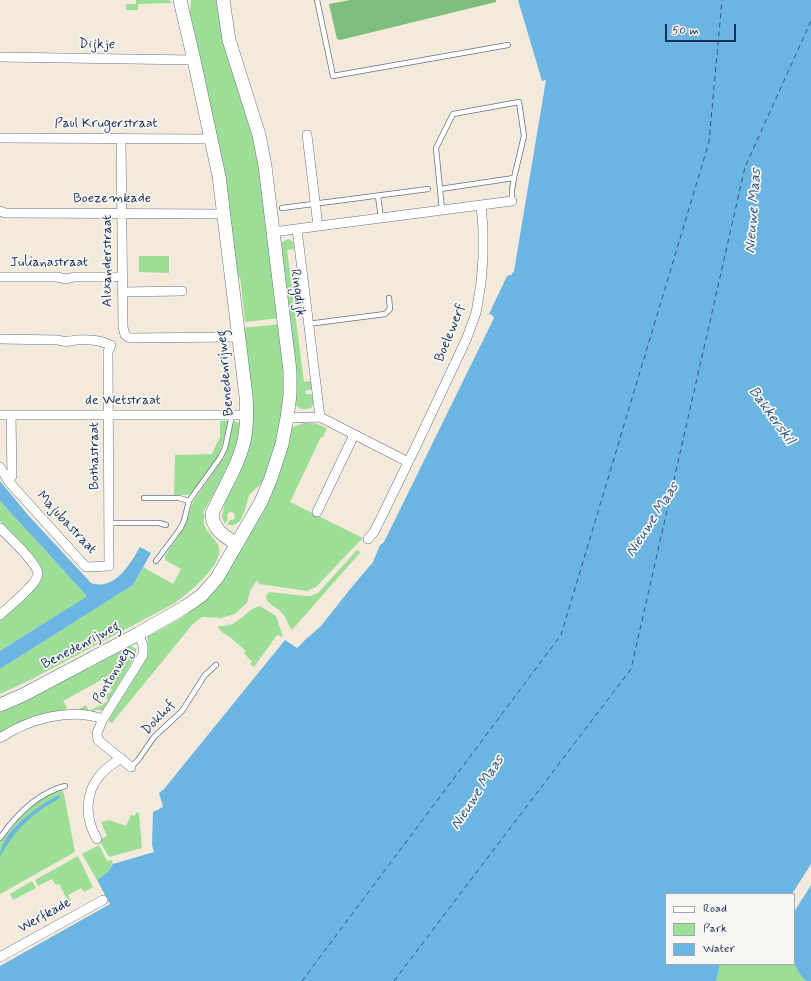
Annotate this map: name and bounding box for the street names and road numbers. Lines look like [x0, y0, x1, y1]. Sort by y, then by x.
street label: Dijkje [79, 36, 115, 54]
street label: Paul Krugerstraat [55, 116, 157, 132]
street label: Boezemkade [73, 191, 151, 207]
street label: Alexanderstraat [100, 215, 116, 307]
street label: Julianastraat [10, 255, 88, 271]
street label: Ringdijk [286, 268, 308, 318]
street label: Boelewerf [432, 302, 470, 364]
street label: Benedenrijweg [214, 329, 238, 417]
street label: de Wetstraat [85, 393, 161, 409]
street label: Bothastraat [87, 422, 103, 490]
street label: Majubastraat [32, 488, 100, 558]
street label: Benedenrijweg [39, 618, 123, 674]
street label: Pontonweg [90, 645, 136, 707]
street label: Dokhof [139, 697, 179, 739]
street label: Werfkade [16, 895, 74, 937]

